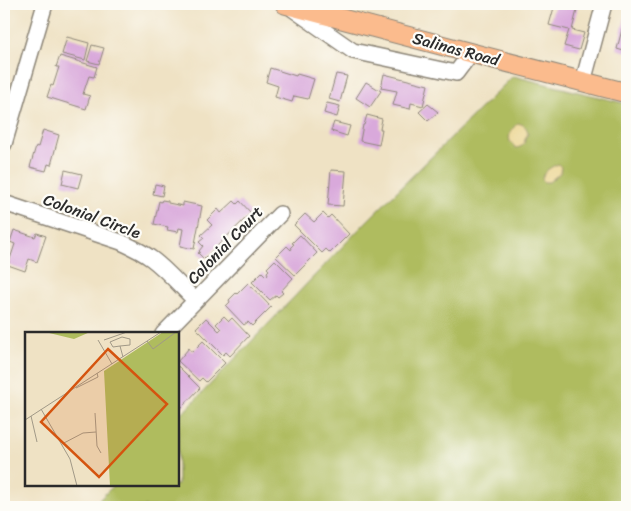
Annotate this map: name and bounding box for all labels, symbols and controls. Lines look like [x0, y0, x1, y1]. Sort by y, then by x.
street label: Salinas Road [409, 24, 504, 75]
street label: Colonial Circle [39, 185, 145, 247]
street label: Colonial Court [180, 199, 270, 291]
inset map [25, 332, 179, 486]

